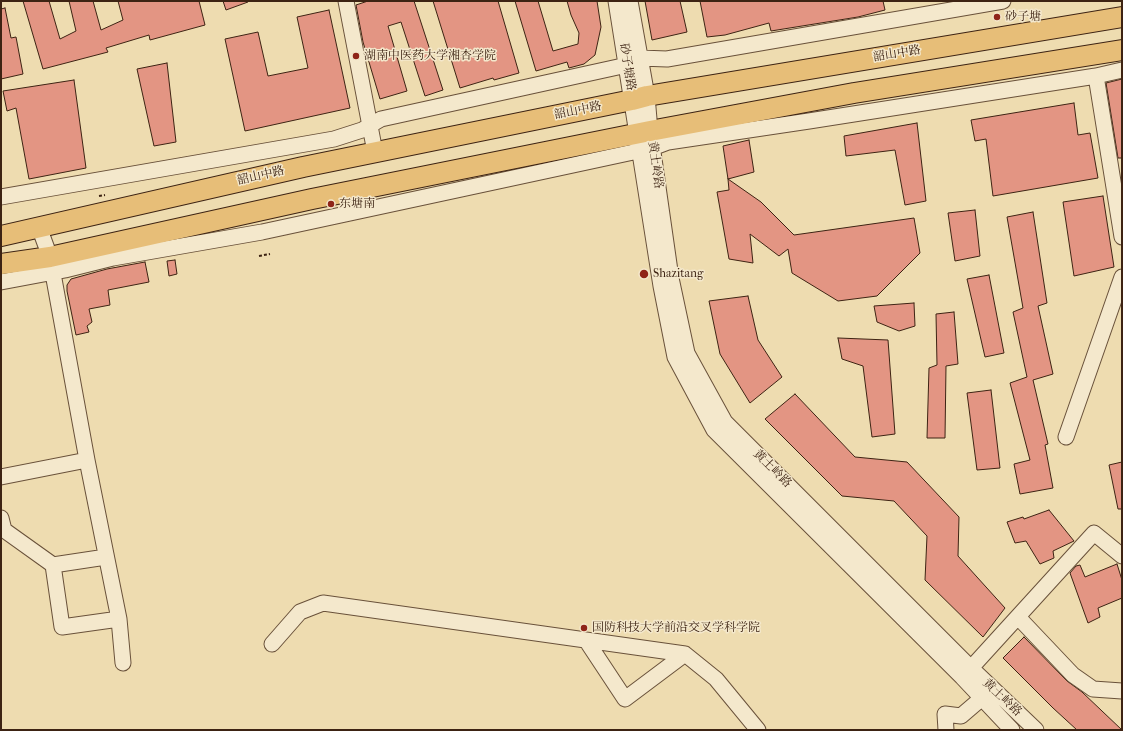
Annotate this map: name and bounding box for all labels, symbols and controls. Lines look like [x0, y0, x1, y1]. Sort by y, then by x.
place label: 砂子塘 [1005, 10, 1041, 24]
marker: 砂子塘 [992, 12, 1002, 22]
street label: 砂子塘路 [616, 42, 638, 92]
street label: 韶山中路 [872, 43, 922, 65]
place label: 湖南中医药大学湘杏学院 [364, 49, 496, 63]
marker: 湖南中医药大学湘杏学院 [351, 51, 361, 61]
street label: 韶山中路 [553, 99, 603, 123]
street label: 黄土岭路 [645, 140, 665, 190]
street label: 韶山中路 [236, 164, 286, 188]
place label: 东塘南 [339, 197, 375, 211]
marker: 东塘南 [326, 199, 336, 209]
place label: Shazitang [653, 267, 703, 281]
marker: Shazitang [638, 268, 650, 280]
street label: 黄土岭路 [750, 447, 794, 491]
place label: 国防科技大学前沿交叉学科学院 [592, 621, 760, 635]
marker: 国防科技大学前沿交叉学科学院 [579, 623, 589, 633]
street label: 黄土岭路 [980, 676, 1024, 720]

